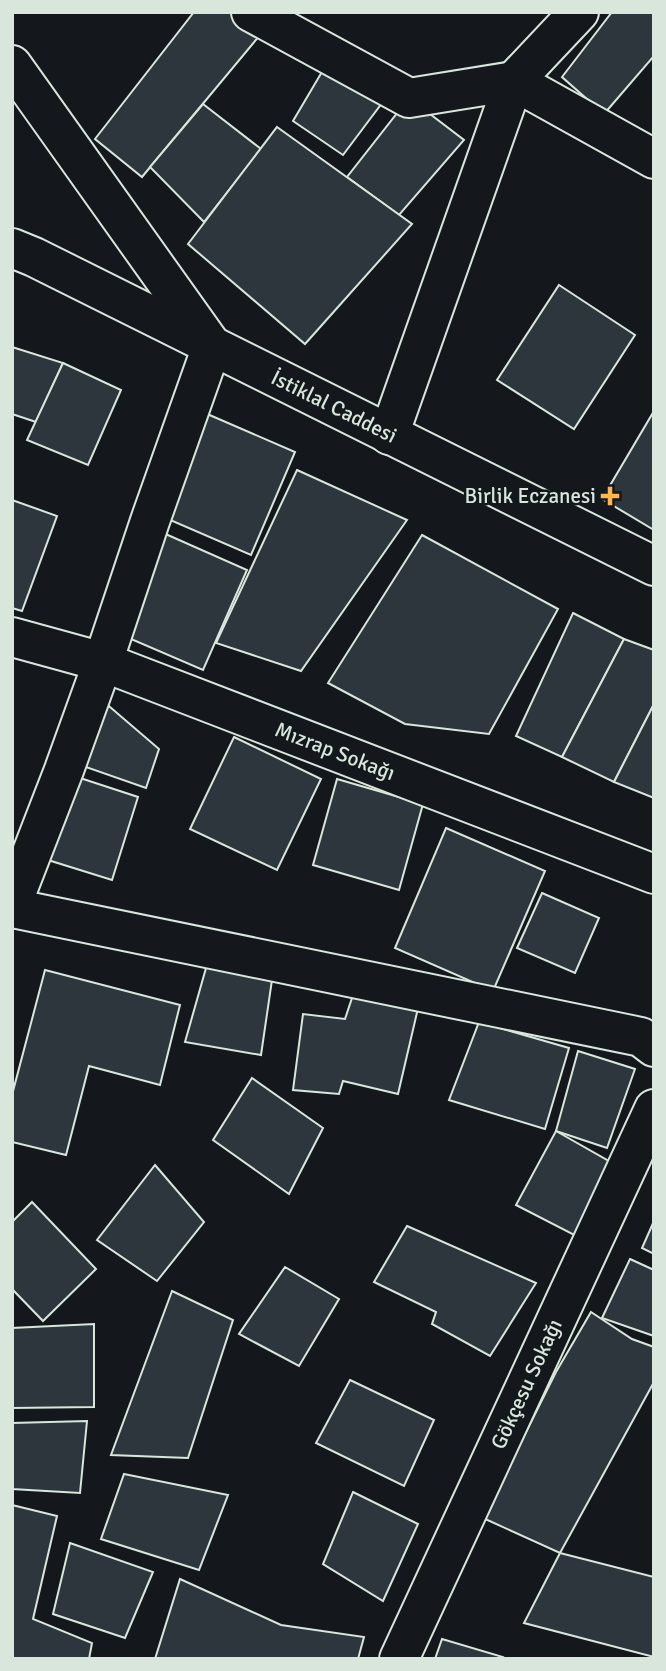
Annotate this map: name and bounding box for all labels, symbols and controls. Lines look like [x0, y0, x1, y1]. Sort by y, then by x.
street label: İstiklal Caddesi [267, 364, 401, 449]
place label: Birlik Eczanesi [465, 483, 596, 509]
marker: Birlik Eczanesi [602, 488, 618, 504]
street label: Mızrap Sokağı [271, 716, 399, 786]
street label: Gökçesu Sokağı [485, 1315, 568, 1453]

